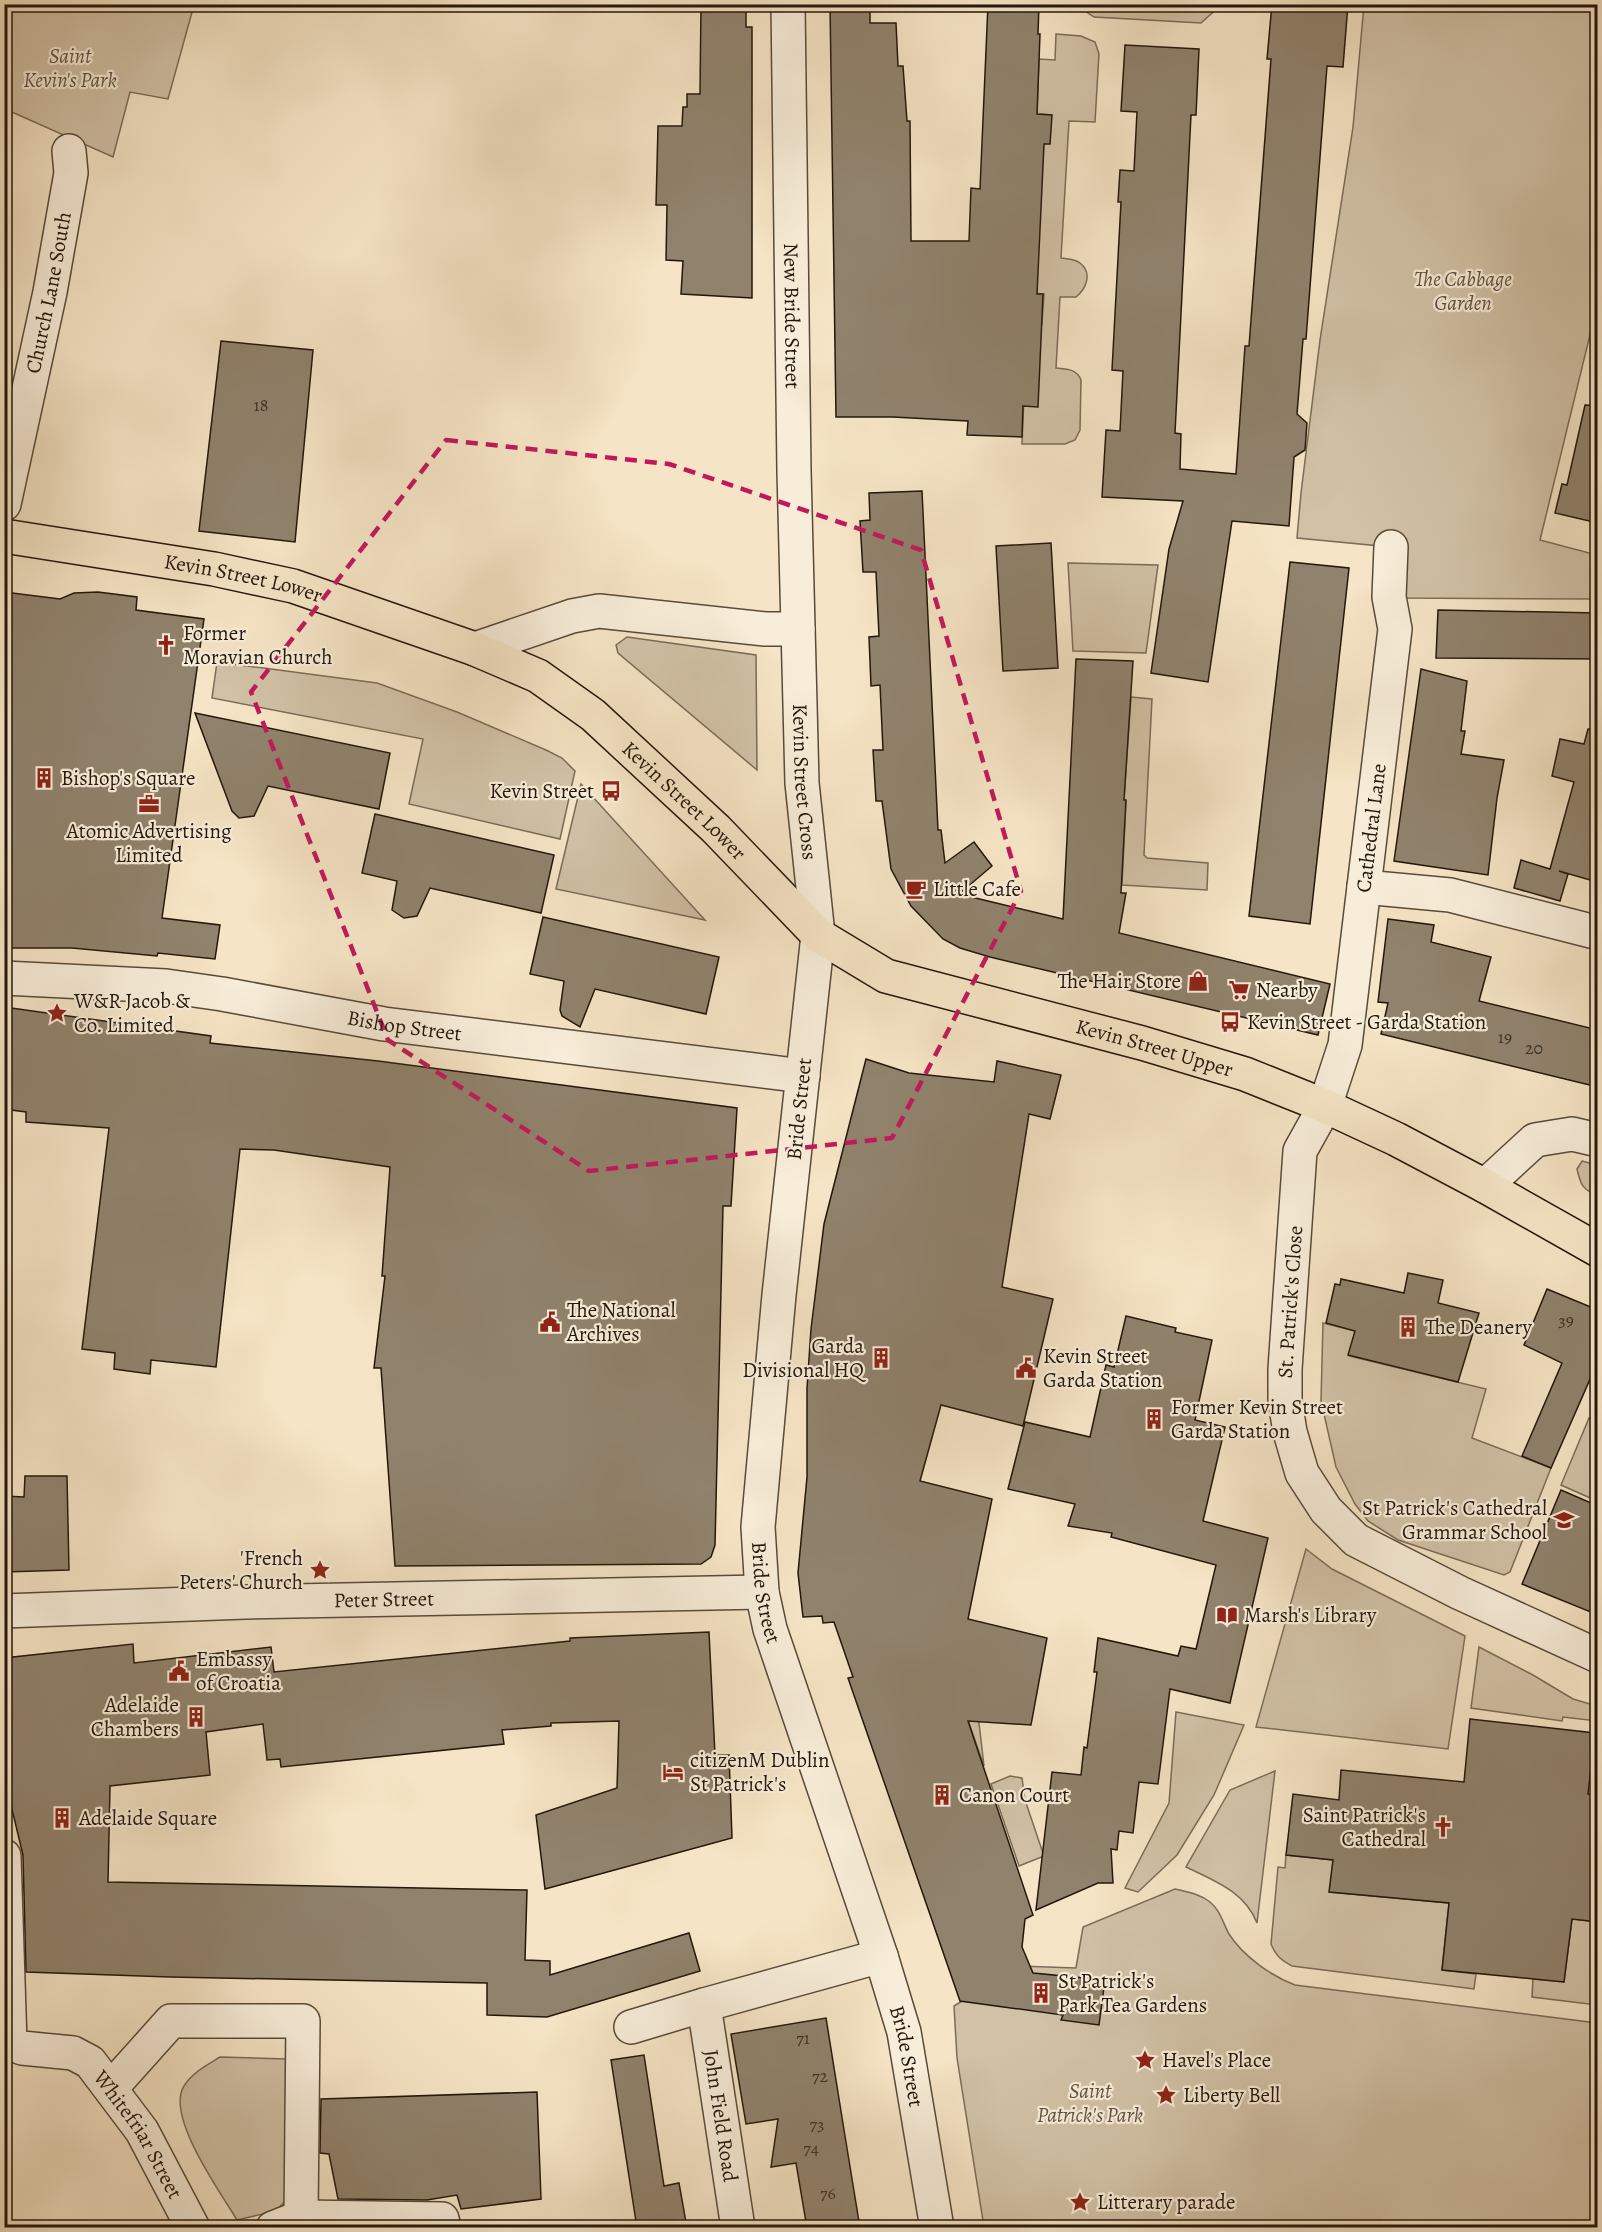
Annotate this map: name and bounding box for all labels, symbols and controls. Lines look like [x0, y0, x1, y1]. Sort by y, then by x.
park label: Saint Kevin's Park [23, 42, 117, 94]
street label: Church Lane South [19, 210, 78, 376]
street label: New Bride Street [777, 243, 807, 389]
park label: The Cabbage Garden [1414, 265, 1512, 317]
house number: 18 [254, 393, 268, 417]
street label: Kevin Street Lower [162, 547, 326, 609]
place label: Former Moravian Church [183, 619, 332, 671]
church icon: Former Moravian Church [154, 633, 178, 657]
street label: Kevin Street Cross [786, 703, 824, 861]
street label: Kevin Street Lower [616, 735, 753, 866]
street label: Cathedral Lane [1349, 762, 1393, 894]
place label: Bishop's Square [61, 764, 195, 792]
building icon: Bishop's Square [32, 766, 56, 790]
place label: Kevin Street [489, 777, 594, 805]
bus stop icon: Kevin Street [599, 779, 623, 803]
office icon: Atomic Advertising Limited [137, 792, 161, 816]
place label: Atomic Advertising Limited [65, 817, 232, 869]
place label: Little Cafe [933, 875, 1021, 903]
cafe icon: Little Cafe [904, 877, 928, 901]
place label: The Hair Store [1058, 967, 1181, 995]
shop icon: The Hair Store [1186, 969, 1210, 993]
place label: Nearby [1256, 976, 1318, 1004]
supermarket icon: Nearby [1227, 978, 1251, 1002]
place label: W&R Jacob & Co. Limited [73, 987, 190, 1039]
place icon: W&R Jacob & Co. Limited [45, 1001, 69, 1025]
street label: Bishop Street [345, 1003, 463, 1048]
place label: Kevin Street - Garda Station [1247, 1008, 1486, 1036]
bus stop icon: Kevin Street - Garda Station [1218, 1010, 1242, 1034]
street label: Kevin Street Upper [1073, 1012, 1236, 1084]
house number: 19 [1498, 1025, 1512, 1049]
house number: 20 [1525, 1036, 1543, 1060]
street label: Bride Street [780, 1056, 818, 1162]
street label: St. Patrick's Close [1271, 1225, 1309, 1379]
place label: The National Archives [566, 1296, 676, 1348]
house number: 39 [1558, 1308, 1574, 1332]
public building icon: The National Archives [538, 1310, 562, 1334]
place label: The Deanery [1425, 1313, 1533, 1341]
building icon: The Deanery [1396, 1315, 1420, 1339]
place label: Garda Divisional HQ [742, 1332, 866, 1384]
place label: Kevin Street Garda Station [1043, 1342, 1162, 1394]
building icon: Garda Divisional HQ [869, 1346, 893, 1370]
public building icon: Kevin Street Garda Station [1014, 1356, 1038, 1380]
place label: Former Kevin Street Garda Station [1171, 1393, 1343, 1445]
building icon: Former Kevin Street Garda Station [1142, 1407, 1166, 1431]
place label: St Patrick's Cathedral Grammar School [1362, 1494, 1547, 1546]
school or university icon: St Patrick's Cathedral Grammar School [1552, 1508, 1576, 1532]
street label: Bride Street [745, 1541, 788, 1647]
place label: 'French Peters' Church [179, 1544, 303, 1596]
place icon: 'French Peters' Church [308, 1558, 332, 1582]
street label: Peter Street [333, 1584, 434, 1614]
place label: Marsh's Library [1244, 1601, 1377, 1629]
library icon: Marsh's Library [1215, 1603, 1239, 1627]
place label: Embassy of Croatia [196, 1645, 281, 1697]
public building icon: Embassy of Croatia [167, 1659, 191, 1683]
place label: Adelaide Chambers [91, 1691, 179, 1743]
building icon: Adelaide Chambers [184, 1705, 208, 1729]
place label: citizenM Dublin St Patrick's [690, 1746, 830, 1798]
hotel icon: citizenM Dublin St Patrick's [661, 1760, 685, 1784]
place label: Canon Court [959, 1781, 1069, 1809]
building icon: Canon Court [930, 1783, 954, 1807]
place label: Saint Patrick's Cathedral [1303, 1801, 1426, 1853]
place label: Adelaide Square [78, 1804, 217, 1832]
building icon: Adelaide Square [50, 1806, 74, 1830]
church icon: Saint Patrick's Cathedral [1431, 1815, 1455, 1839]
place label: St Patrick's Park Tea Gardens [1058, 1967, 1207, 2019]
building icon: St Patrick's Park Tea Gardens [1029, 1981, 1053, 2005]
street label: Bride Street [883, 2002, 930, 2109]
house number: 71 [796, 2026, 810, 2050]
place label: Havel's Place [1162, 2046, 1271, 2074]
street label: John Field Road [697, 2048, 745, 2184]
place icon: Havel's Place [1133, 2048, 1157, 2072]
street label: Whitefriar Street [86, 2064, 189, 2204]
house number: 72 [812, 2064, 828, 2088]
park label: Saint Patrick's Park [1037, 2077, 1143, 2129]
place label: Liberty Bell [1183, 2081, 1280, 2109]
place icon: Liberty Bell [1154, 2083, 1178, 2107]
house number: 73 [809, 2112, 825, 2136]
house number: 74 [803, 2136, 819, 2160]
house number: 76 [820, 2181, 836, 2205]
place label: Litterary parade [1097, 2188, 1236, 2216]
place icon: Litterary parade [1068, 2190, 1092, 2214]

